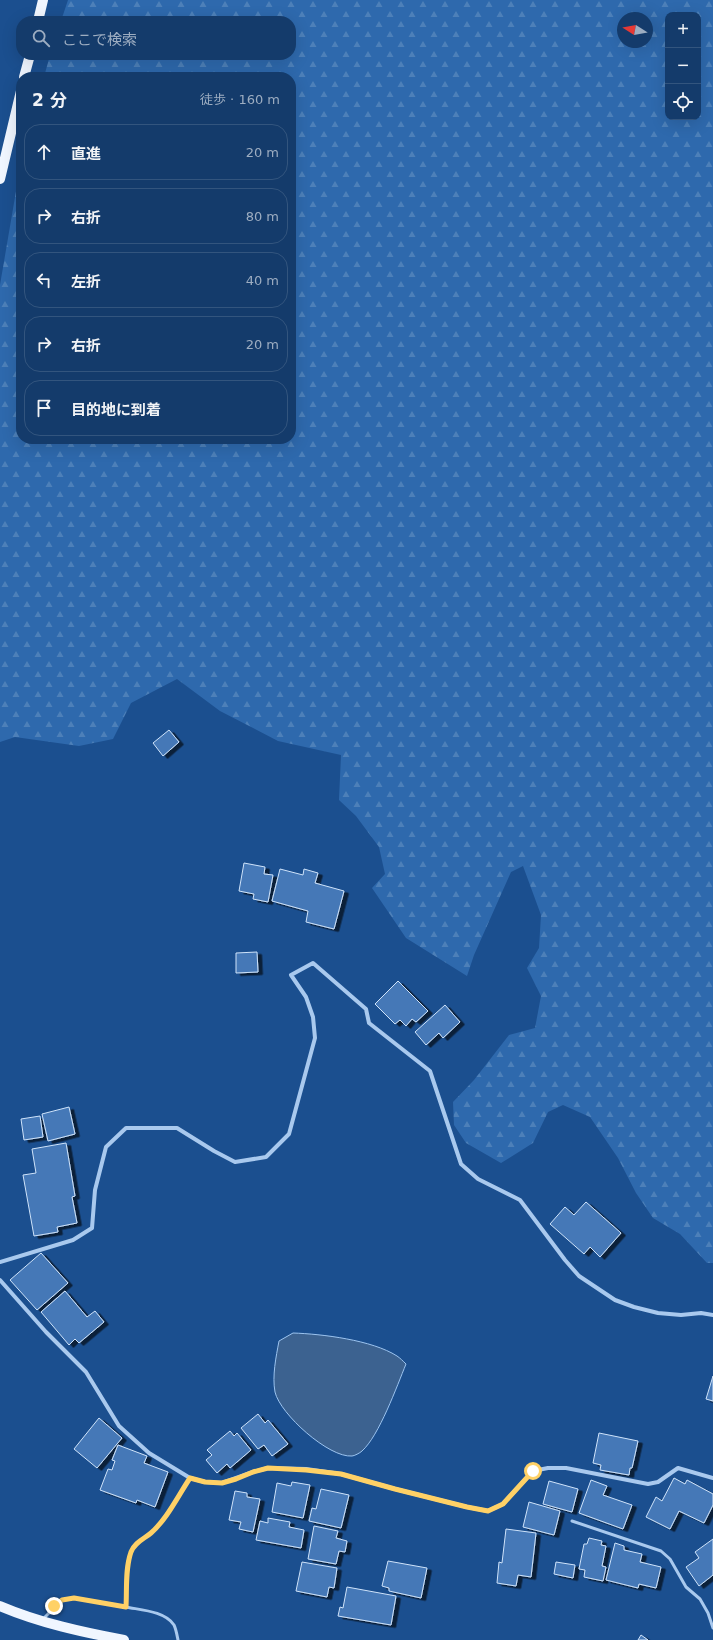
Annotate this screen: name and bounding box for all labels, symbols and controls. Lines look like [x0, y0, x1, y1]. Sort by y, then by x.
north arrow [617, 12, 653, 48]
map controls [665, 12, 701, 120]
button: + [665, 12, 701, 48]
search box [16, 16, 296, 60]
icon: search [30, 27, 52, 49]
text: ここで検索 [62, 31, 137, 49]
button: − [665, 48, 701, 84]
button: locate [665, 84, 701, 120]
text: 2 分 [32, 90, 67, 110]
text: 徒歩 · 160 m [200, 92, 280, 107]
icon: ahead [33, 141, 55, 163]
text: 直進 [71, 145, 101, 163]
text: 20 m [246, 145, 279, 160]
icon: right [33, 205, 55, 227]
text: 右折 [71, 209, 101, 227]
text: 80 m [246, 209, 279, 224]
icon: left [33, 269, 55, 291]
text: 左折 [71, 273, 101, 291]
text: 40 m [246, 273, 279, 288]
icon: right [33, 333, 55, 355]
text: 右折 [71, 337, 101, 355]
text: 20 m [246, 337, 279, 352]
icon: arrive [33, 397, 55, 419]
text: 目的地に到着 [71, 401, 161, 419]
route start [524, 1462, 542, 1480]
route end [45, 1597, 63, 1615]

